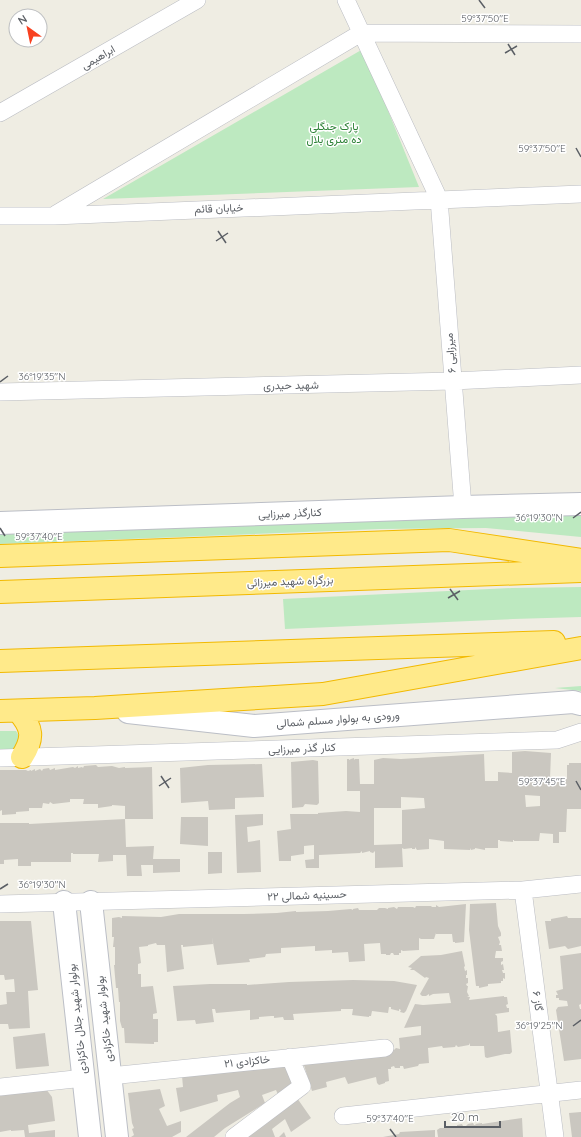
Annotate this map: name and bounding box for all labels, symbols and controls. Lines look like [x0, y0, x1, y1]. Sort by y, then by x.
north arrow [8, 8, 48, 48]
text: N [15, 12, 30, 28]
text: 59°37'50"E [461, 12, 509, 25]
street label: ابراهیمی [78, 42, 118, 72]
park label: پارک جنگلی ده متری بلال [306, 119, 362, 146]
text: 59°37'50"E [518, 142, 566, 155]
street label: خیابان قائم [194, 200, 244, 217]
street label: میرزایی ۶ [442, 332, 458, 374]
text: 36°19'35"N [19, 370, 65, 383]
street label: شهید حیدری [263, 378, 319, 392]
street label: کنارگذر میرزایی [258, 505, 322, 521]
text: 36°19'30"N [515, 511, 563, 524]
text: 59°37'40"E [15, 530, 63, 543]
street label: بزرگراه شهید میرزائی [247, 572, 333, 590]
street label: ورودی به بولوار مسلم شمالی [276, 708, 400, 731]
street label: کنار گذر میرزایی [268, 740, 336, 756]
text: 59°37'45"E [519, 775, 566, 788]
text: 36°19'30"N [18, 878, 66, 891]
street label: حسینیه شمالی ۲۲ [267, 887, 347, 903]
street label: بولوار شهید جلال خاکزادی [64, 963, 90, 1075]
street label: بولوار شهید خاکزادی [93, 975, 115, 1063]
street label: گاز ۶ [530, 990, 546, 1012]
text: 36°19'25"N [515, 1019, 563, 1032]
street label: خاکزادی ۲۱ [223, 1052, 271, 1070]
scale bar [445, 1103, 500, 1129]
text: 20 m [451, 1109, 479, 1124]
text: 59°37'40"E [366, 1112, 414, 1125]

